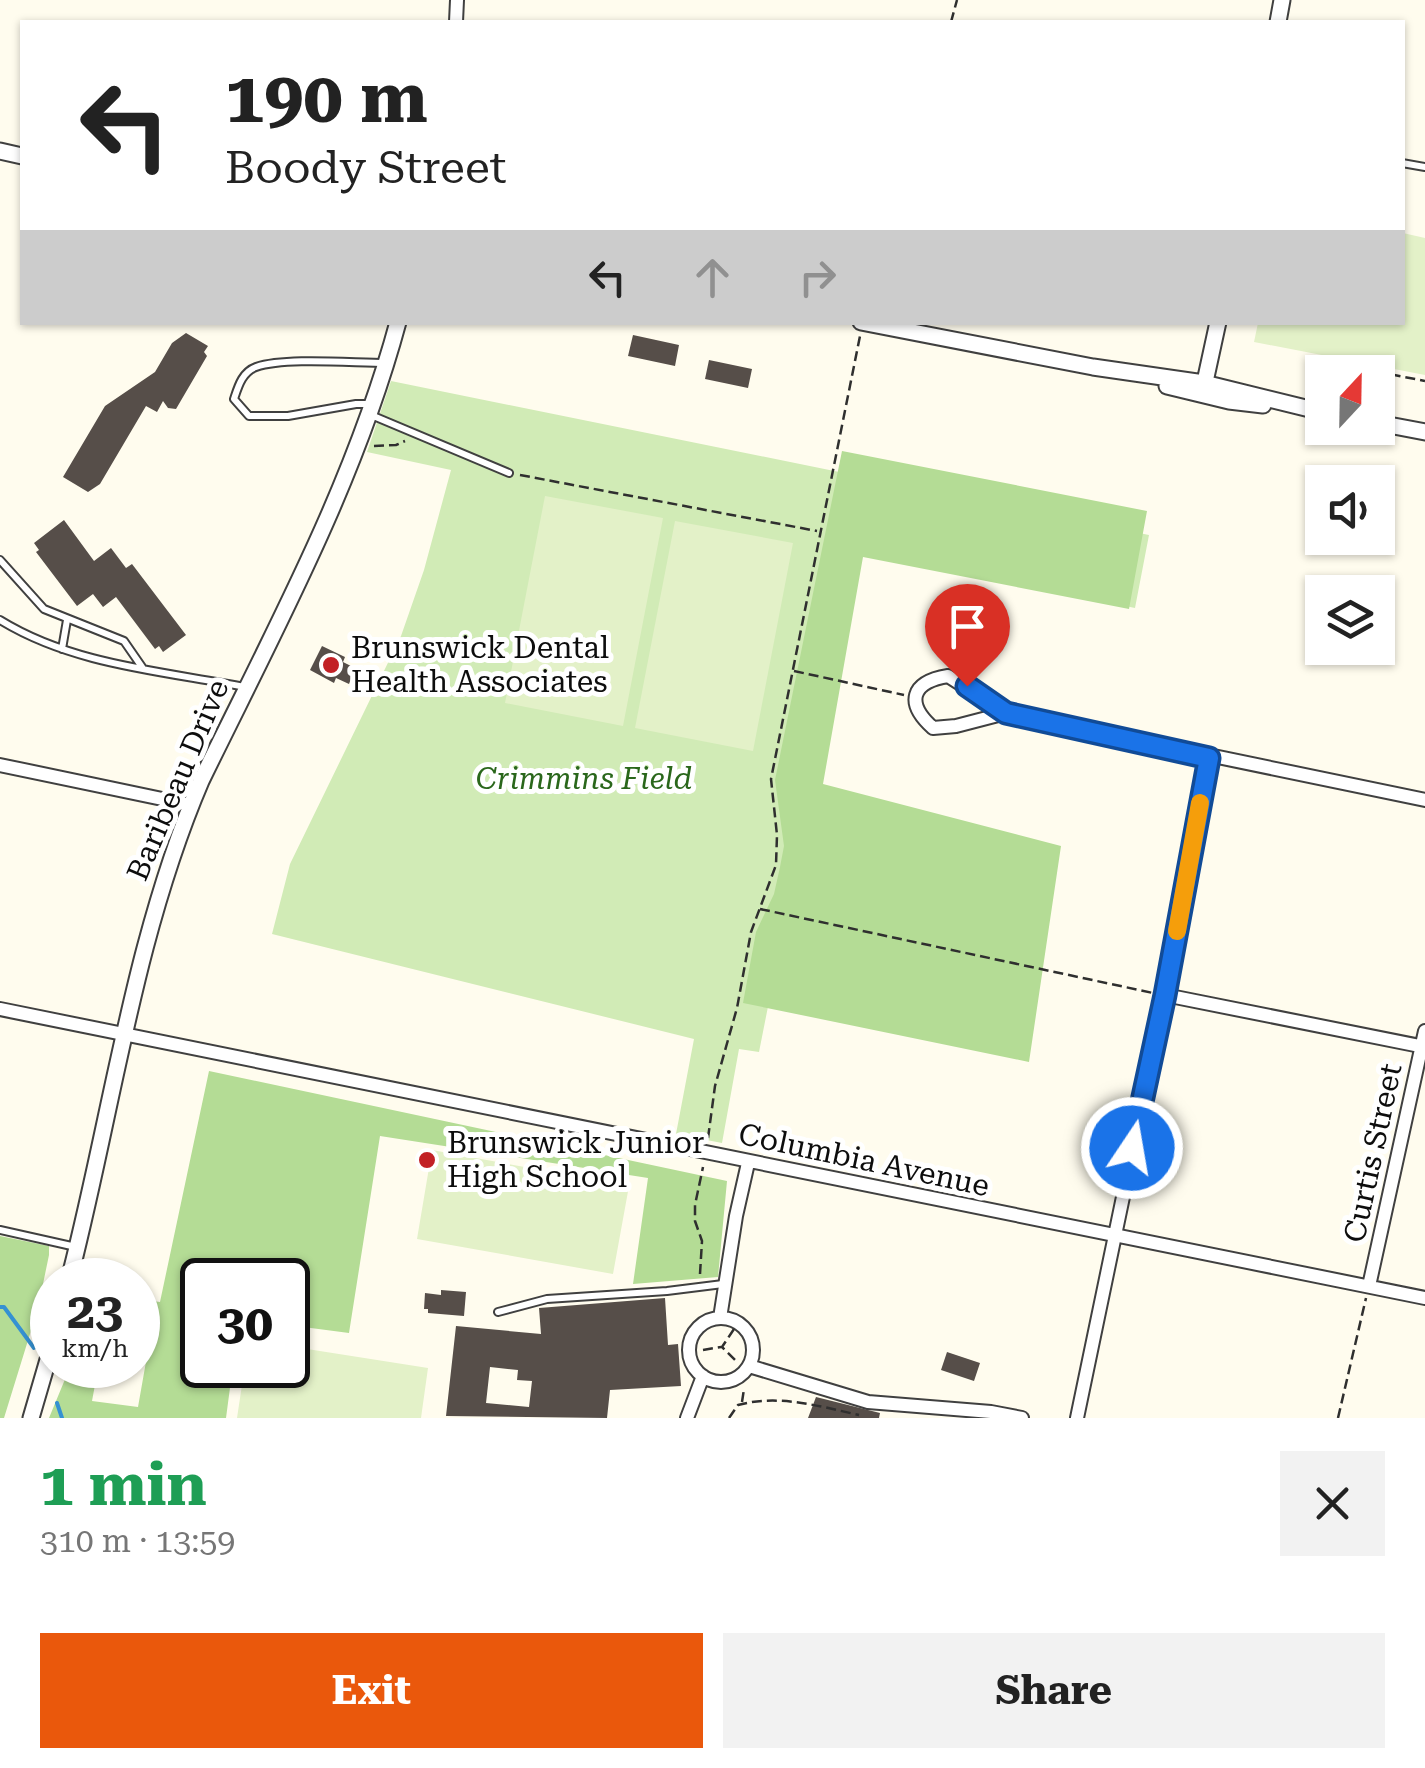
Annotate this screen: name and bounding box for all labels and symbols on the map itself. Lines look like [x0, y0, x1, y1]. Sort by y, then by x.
north arrow [1305, 355, 1395, 445]
pin [925, 584, 1010, 687]
place label: Brunswick Dental Health Associates [351, 630, 609, 699]
marker: Brunswick Dental Health Associates [320, 654, 342, 676]
street label: Baribeau Drive [120, 674, 236, 885]
park label: Crimmins Field [476, 761, 692, 796]
street label: Curtis Street [1336, 1060, 1409, 1246]
position arrow [1080, 1096, 1184, 1200]
street label: Columbia Avenue [736, 1116, 993, 1203]
place label: Brunswick Junior High School [447, 1125, 704, 1194]
marker: Brunswick Junior High School [416, 1149, 438, 1171]
speed limit sign: 30 [180, 1258, 310, 1388]

